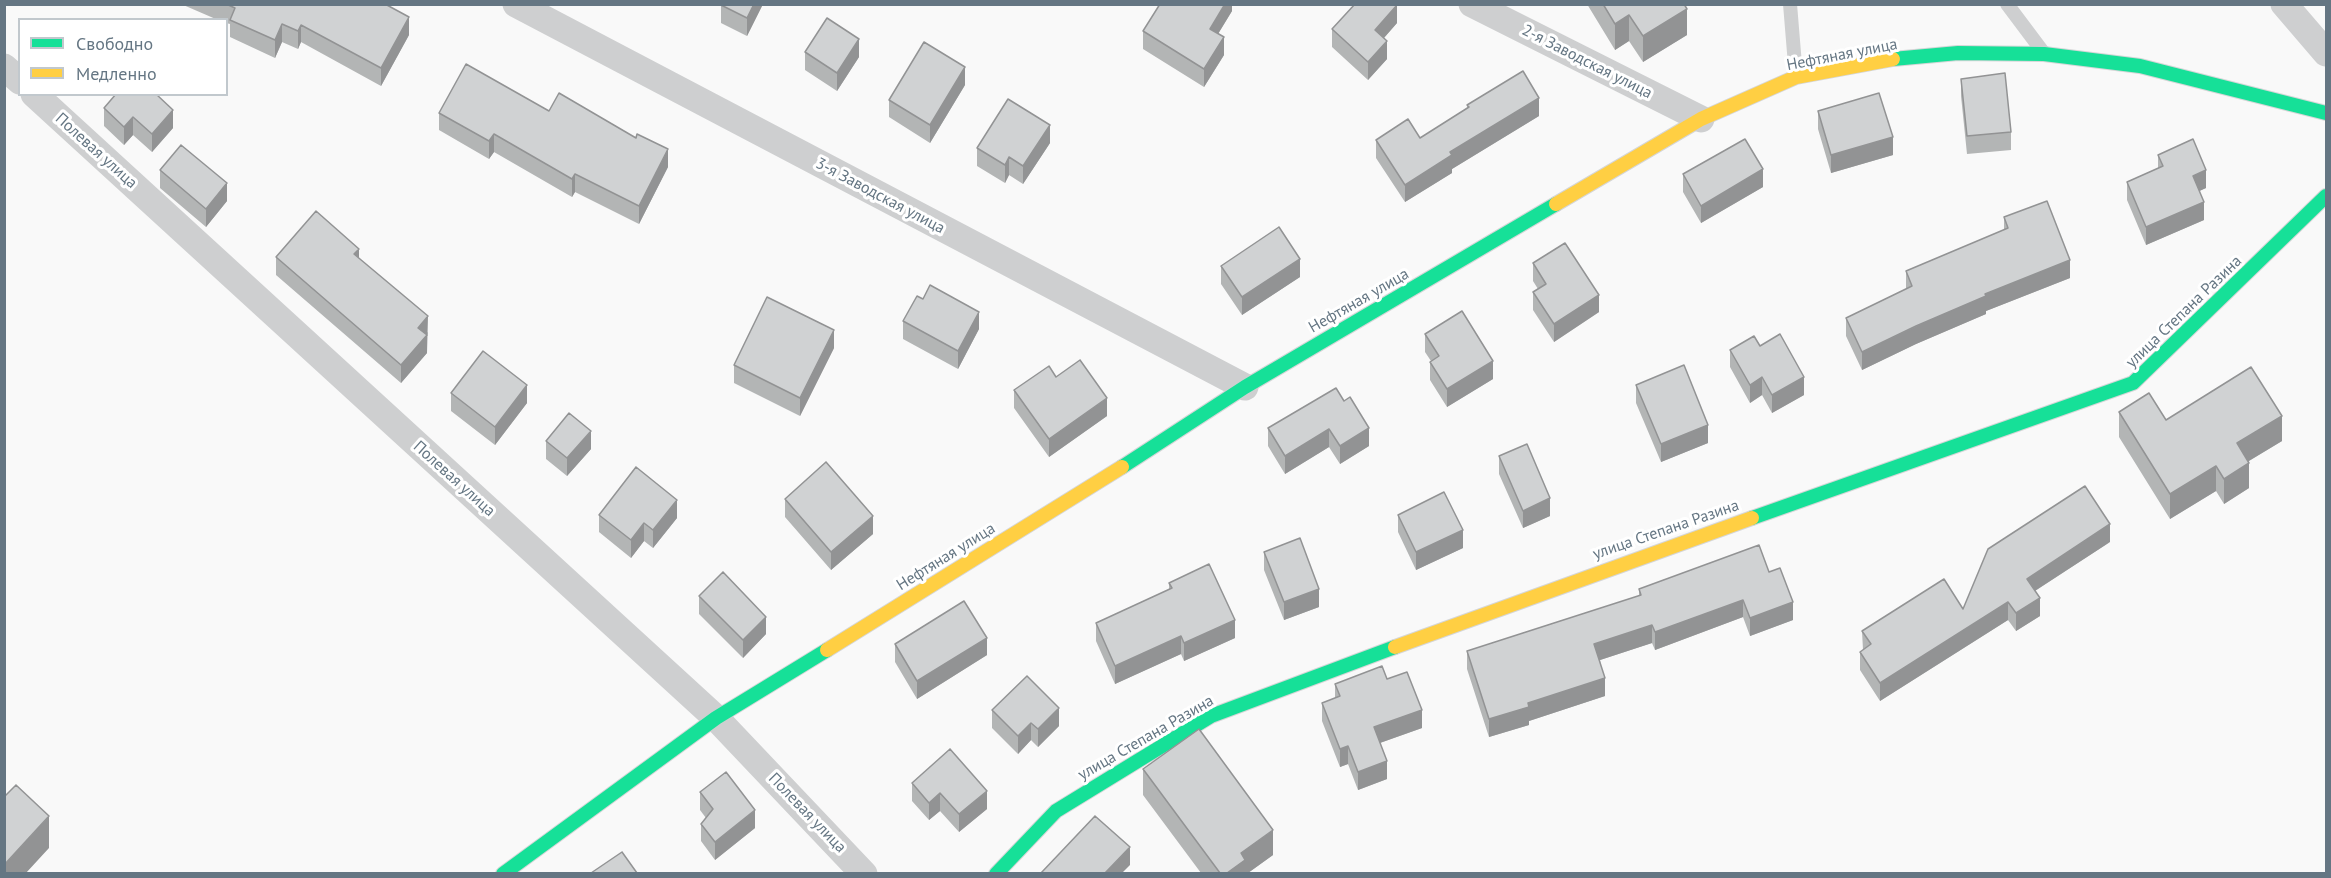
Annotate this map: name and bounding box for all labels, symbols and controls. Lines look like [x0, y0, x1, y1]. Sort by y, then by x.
legend [18, 18, 228, 96]
street label: 2-я Заводская улица [1519, 21, 1655, 103]
text: Свободно [76, 32, 153, 55]
street label: Нефтяная улица [1785, 35, 1899, 75]
text: Медленно [76, 62, 157, 85]
street label: Полевая улица [51, 109, 141, 193]
street label: 3-я Заводская улица [812, 154, 948, 238]
street label: улица Степана Разина [2122, 252, 2246, 372]
street label: Нефтяная улица [1306, 265, 1412, 337]
street label: Полевая улица [409, 437, 499, 521]
street label: улица Степана Разина [1590, 496, 1742, 564]
street label: Нефтяная улица [893, 519, 999, 595]
street label: улица Степана Разина [1075, 691, 1217, 785]
street label: Полевая улица [764, 769, 850, 857]

